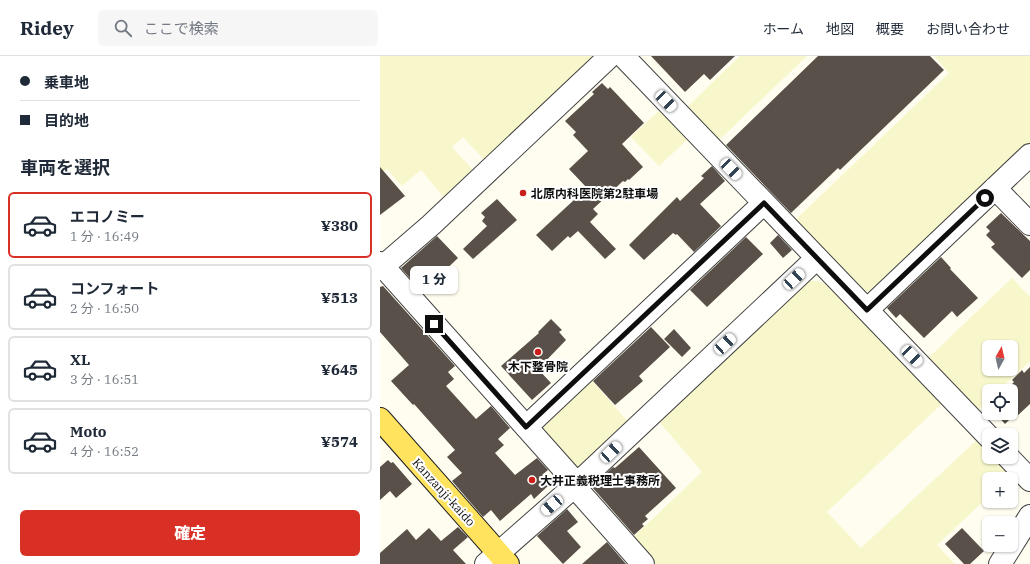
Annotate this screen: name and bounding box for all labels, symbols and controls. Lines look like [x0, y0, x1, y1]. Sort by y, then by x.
search box [98, 10, 378, 46]
text: Ridey [20, 16, 74, 40]
icon: search [112, 17, 134, 39]
text: ここで検索 [144, 19, 219, 38]
text: ホーム [762, 20, 804, 38]
text: 地図 [826, 20, 854, 38]
text: 概要 [876, 20, 904, 38]
text: お問い合わせ [926, 20, 1010, 38]
text: 乗車地 [44, 73, 89, 92]
car [653, 88, 679, 114]
text: 目的地 [44, 111, 89, 130]
text: 車両を選択 [20, 156, 110, 179]
car [718, 156, 744, 182]
place label: 北原内科医院第2駐車場 [531, 186, 658, 201]
marker: 北原内科医院第2駐車場 [518, 188, 528, 198]
route start [976, 189, 994, 207]
icon: car [22, 207, 58, 243]
text: エコノミー [70, 207, 145, 226]
text: ¥380 [321, 216, 358, 235]
text: 1 分 · 16:49 [70, 228, 139, 245]
callout: 1 分 [410, 266, 458, 294]
car [781, 266, 807, 292]
text: 1 分 [422, 271, 446, 288]
icon: car [22, 279, 58, 315]
text: コンフォート [70, 279, 160, 298]
text: ¥513 [321, 288, 358, 307]
text: 2 分 · 16:50 [70, 300, 139, 317]
route end [425, 315, 443, 333]
car [712, 331, 738, 357]
north arrow [982, 340, 1018, 376]
map controls [982, 340, 1018, 552]
car [899, 343, 925, 369]
marker: 木下整骨院 [533, 347, 543, 357]
text: XL [70, 350, 90, 369]
icon: car [22, 351, 58, 387]
place label: 木下整骨院 [508, 359, 568, 374]
text: ¥645 [321, 360, 358, 379]
text: 3 分 · 16:51 [70, 371, 139, 388]
button: locate [982, 384, 1018, 420]
text: Moto [70, 422, 107, 441]
icon: car [22, 423, 58, 459]
button: layers [982, 428, 1018, 464]
text: ¥574 [321, 432, 358, 451]
car [598, 439, 624, 465]
text: 4 分 · 16:52 [70, 443, 139, 460]
street label: Kanzanji-kaido [410, 455, 479, 529]
button: + [982, 472, 1018, 508]
place label: 大井正義税理士事務所 [540, 473, 660, 488]
marker: 大井正義税理士事務所 [527, 475, 537, 485]
car [539, 493, 565, 517]
button: 確定 [20, 510, 360, 556]
button: − [982, 516, 1018, 552]

